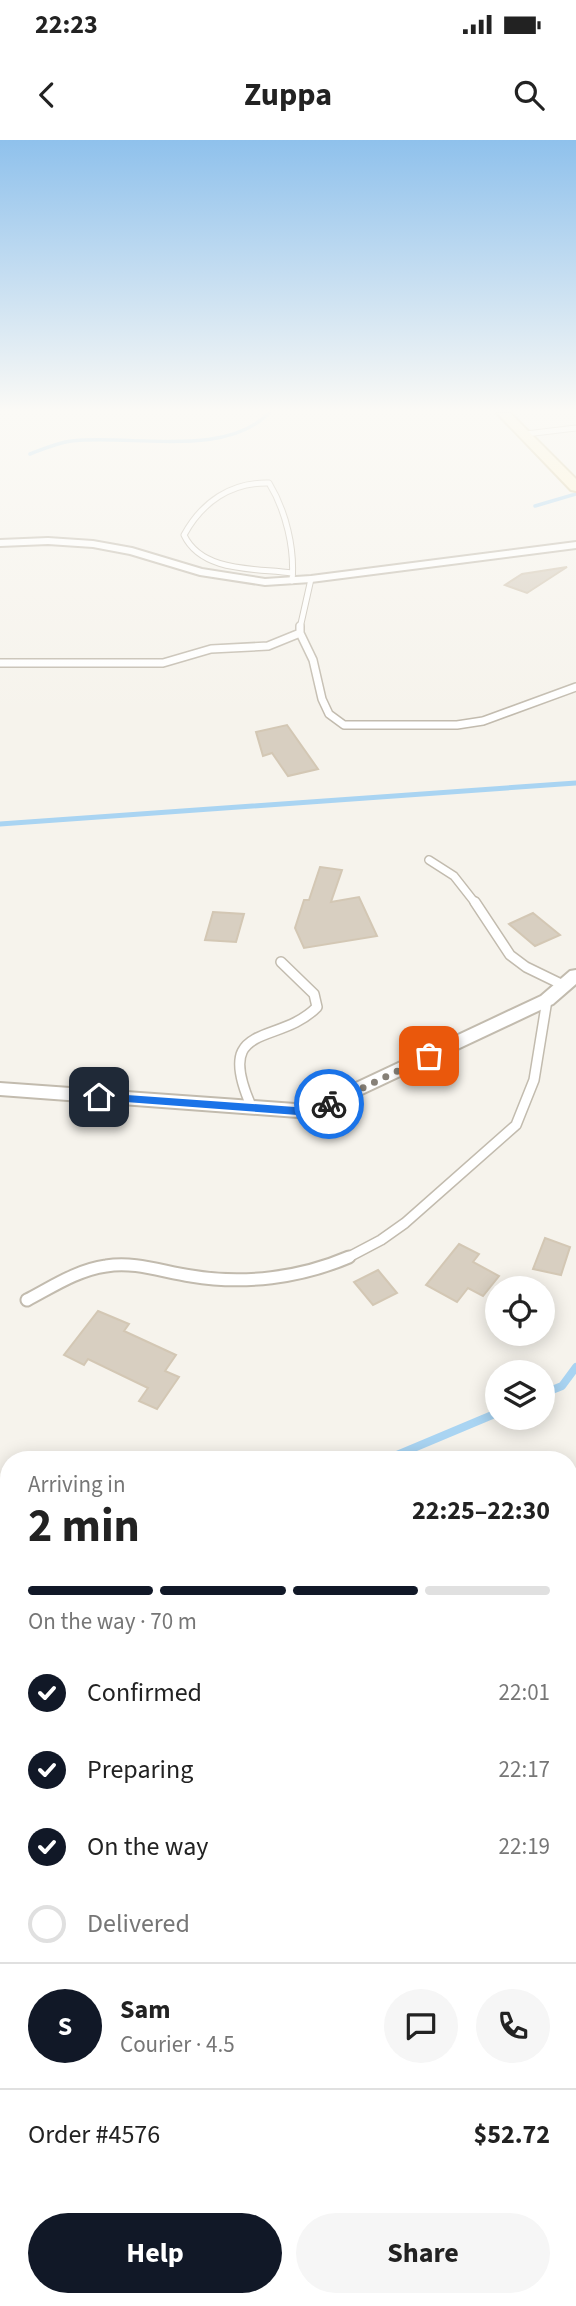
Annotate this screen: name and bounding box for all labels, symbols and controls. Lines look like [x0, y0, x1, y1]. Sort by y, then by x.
text: 22:23 [35, 6, 98, 43]
text: Zuppa [244, 72, 332, 118]
icon: back [28, 76, 66, 114]
icon: search [510, 76, 548, 114]
pin [399, 1026, 459, 1086]
icon: bag [410, 1037, 448, 1075]
pin [69, 1067, 129, 1127]
courier [294, 1069, 364, 1139]
icon: home [80, 1078, 118, 1116]
icon: bike [310, 1085, 348, 1123]
map controls [485, 1276, 555, 1430]
button: locate [485, 1276, 555, 1346]
button: layers [485, 1360, 555, 1430]
text: Arriving in [28, 1468, 126, 1501]
text: 22:25–22:30 [412, 1492, 550, 1529]
text: 2 min [28, 1494, 140, 1559]
text: On the way · 70 m [28, 1605, 197, 1638]
icon: check [28, 1674, 66, 1712]
text: Confirmed [87, 1674, 202, 1711]
text: 22:01 [499, 1676, 550, 1709]
icon: check [28, 1751, 66, 1789]
text: Preparing [87, 1751, 193, 1788]
text: 22:17 [499, 1753, 550, 1786]
icon: check [28, 1828, 66, 1866]
text: On the way [87, 1828, 208, 1865]
text: 22:19 [499, 1830, 550, 1863]
text: Delivered [87, 1905, 190, 1942]
button: chat [384, 1989, 458, 2063]
button: phone [476, 1989, 550, 2063]
text: Sam [120, 1991, 170, 2028]
text: S [58, 2008, 72, 2045]
text: Courier · 4.5 [120, 2028, 235, 2061]
text: Order #4576 [28, 2116, 160, 2153]
text: $52.72 [474, 2116, 550, 2153]
button: Help [28, 2213, 282, 2293]
button: Share [296, 2213, 550, 2293]

